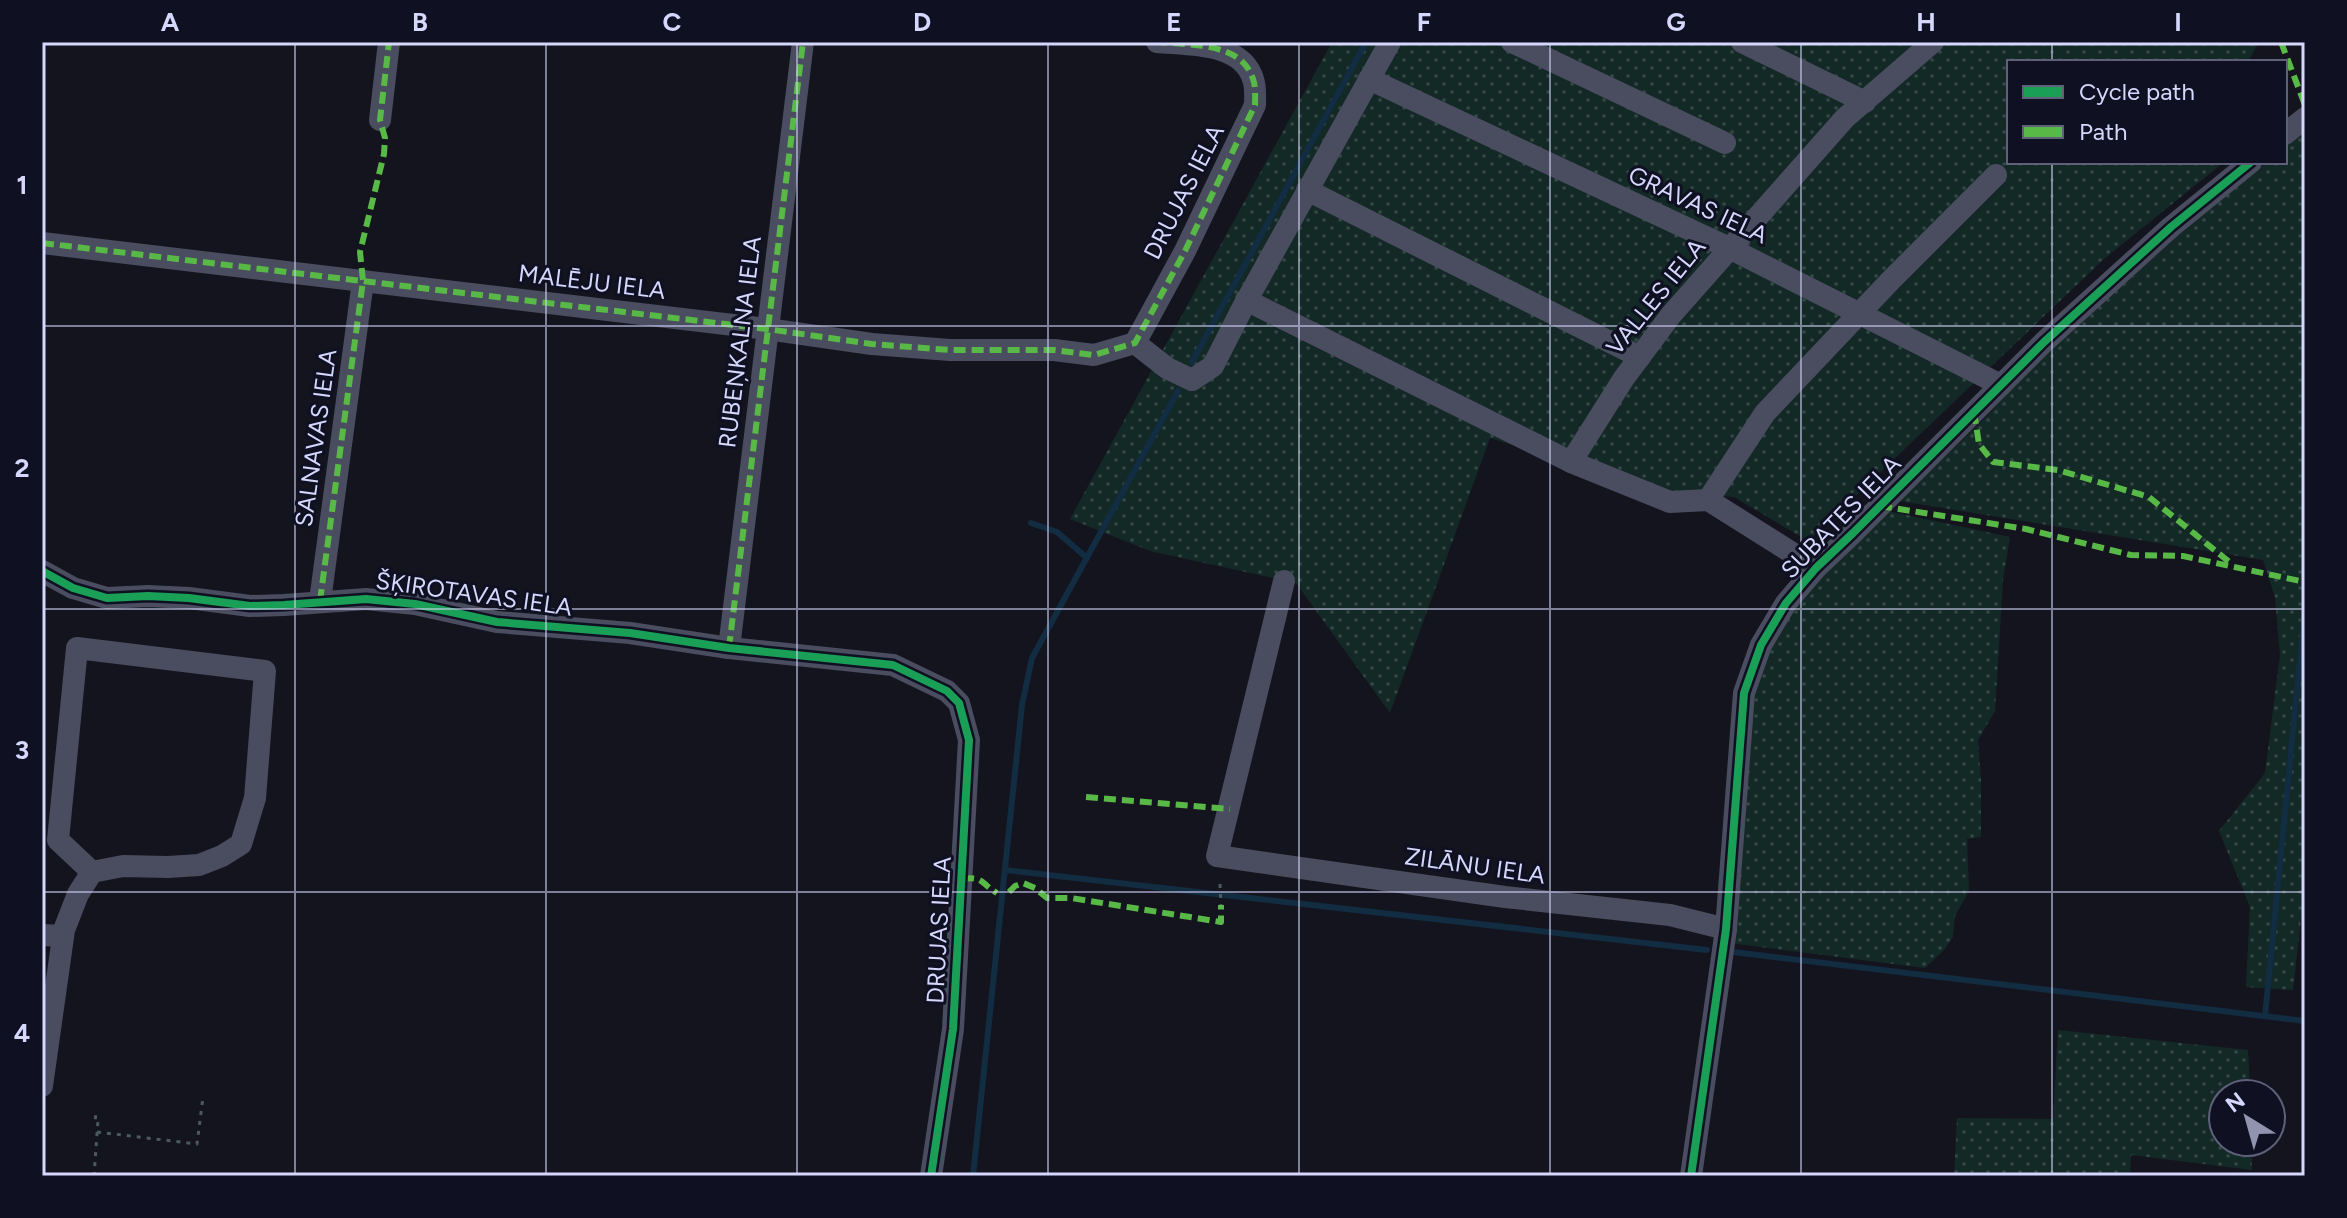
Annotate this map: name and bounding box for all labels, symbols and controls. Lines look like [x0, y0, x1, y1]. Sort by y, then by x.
text: A [161, 6, 180, 38]
text: B [412, 6, 428, 38]
text: C [663, 6, 682, 38]
text: D [913, 6, 931, 38]
text: E [1166, 6, 1182, 38]
text: F [1417, 6, 1431, 38]
text: G [1666, 6, 1686, 38]
text: H [1916, 6, 1936, 38]
text: I [2174, 6, 2182, 38]
legend [2007, 60, 2287, 164]
text: Cycle path [2079, 77, 2195, 106]
text: Path [2079, 117, 2127, 146]
street label: DRUJAS IELA [1137, 119, 1230, 264]
street label: GRAVAS IELA [1624, 160, 1773, 250]
text: 1 [17, 169, 27, 201]
street label: VALLES IELA [1600, 232, 1712, 361]
street label: RUBEŅKALNA IELA [712, 234, 767, 449]
street label: MALĒJU IELA [517, 258, 668, 305]
street label: SALNAVAS IELA [289, 346, 342, 529]
street label: SUBATES IELA [1775, 449, 1907, 584]
text: 2 [14, 452, 30, 484]
street label: ŠĶIROTAVAS IELA [374, 565, 575, 622]
text: 3 [15, 734, 29, 766]
street label: ZILĀNU IELA [1403, 841, 1548, 890]
street label: DRUJAS IELA [920, 855, 957, 1004]
text: 4 [14, 1017, 30, 1049]
north arrow [2207, 1078, 2287, 1158]
text: N [2220, 1087, 2250, 1118]

